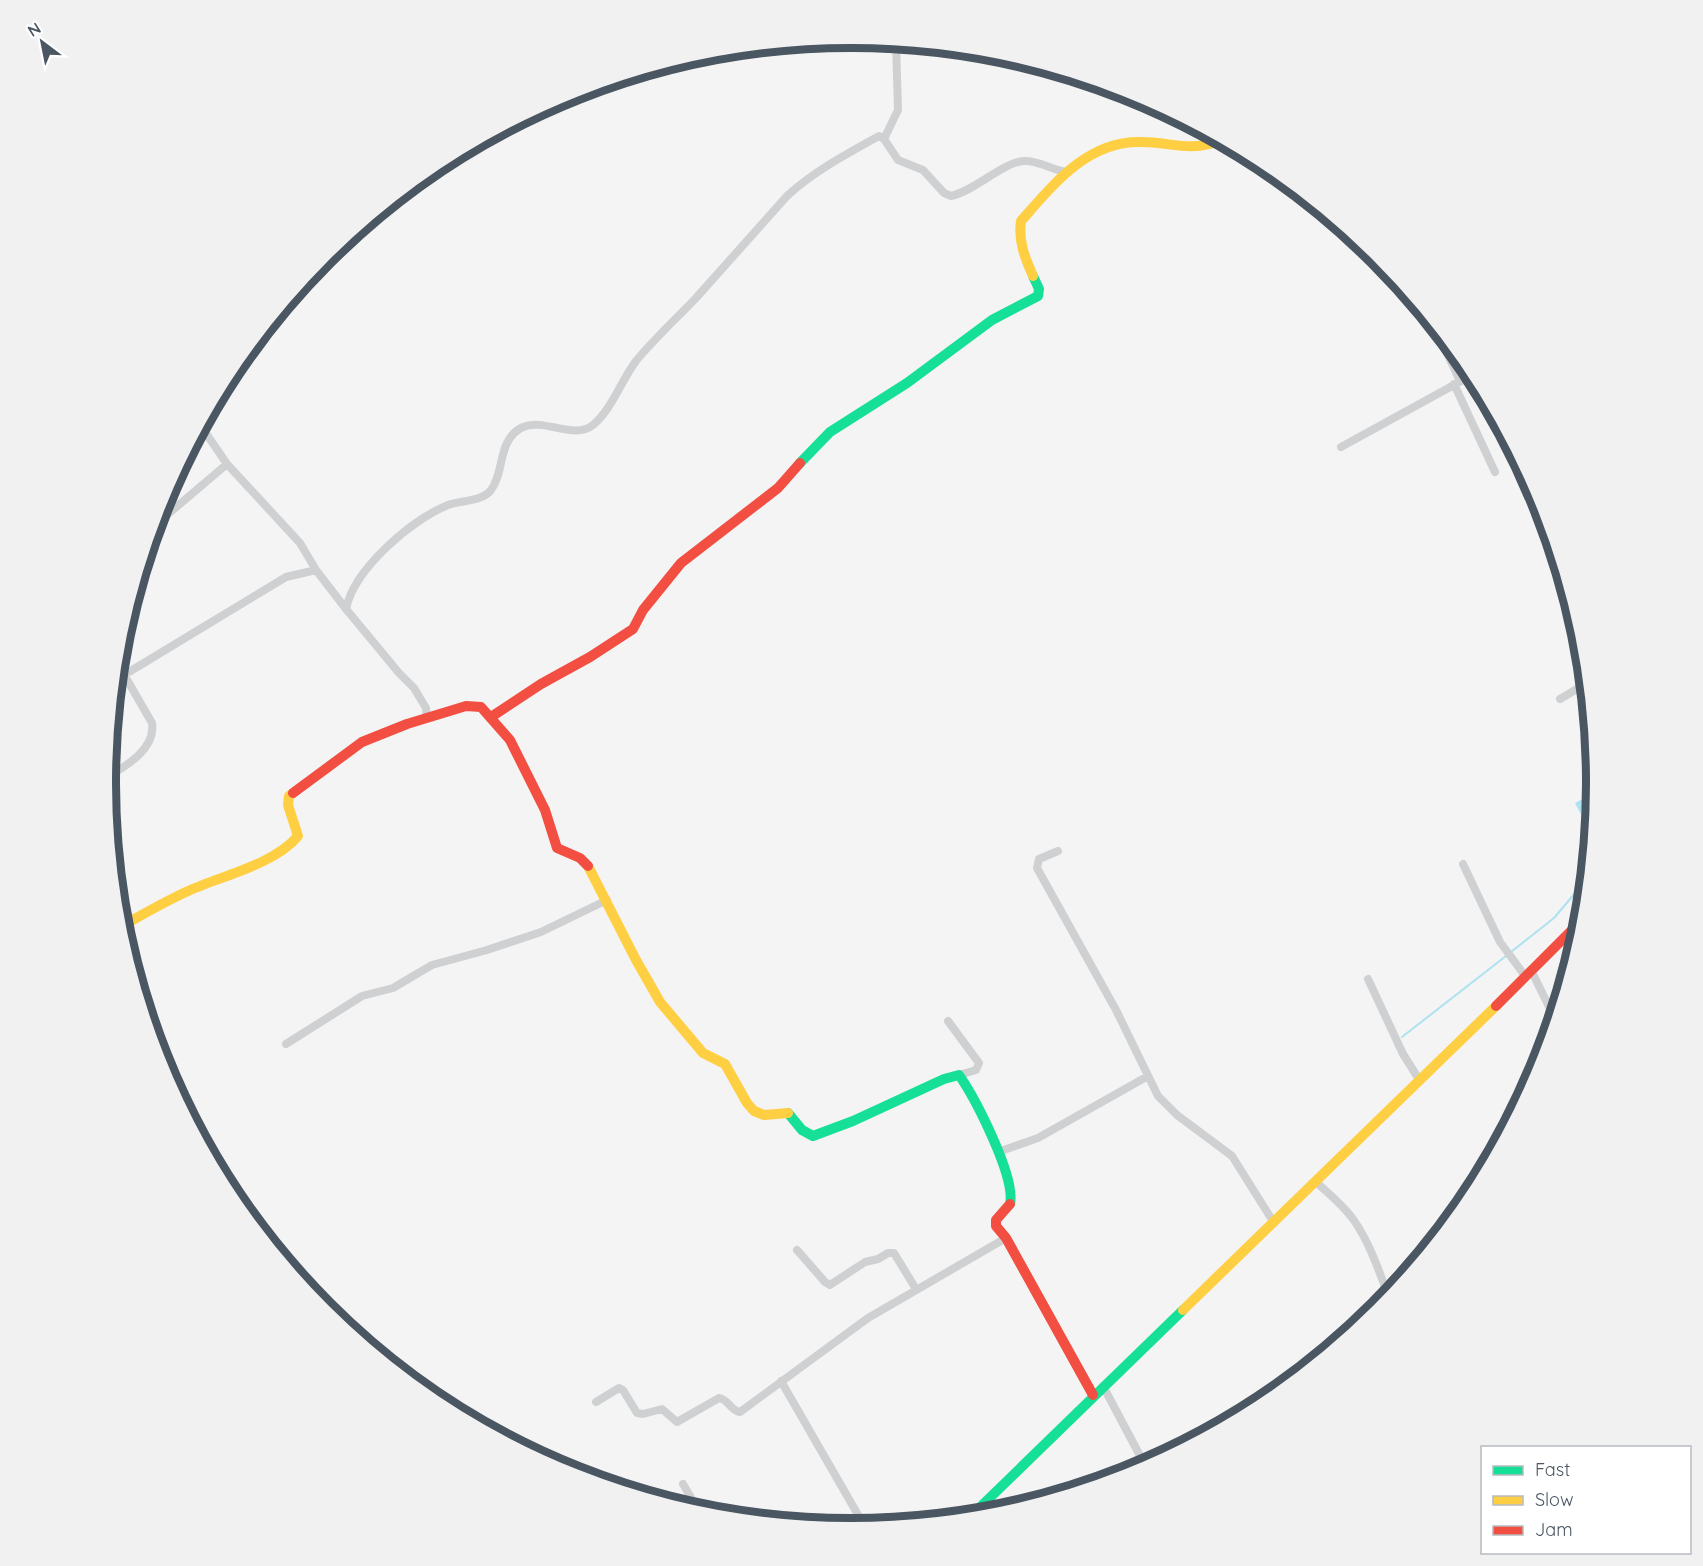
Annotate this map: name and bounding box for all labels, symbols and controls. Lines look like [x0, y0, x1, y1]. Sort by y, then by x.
north arrow [12, 12, 72, 72]
text: N [24, 18, 44, 41]
legend [1481, 1446, 1691, 1554]
text: Fast [1535, 1458, 1570, 1481]
text: Slow [1535, 1488, 1573, 1511]
text: Jam [1535, 1518, 1573, 1541]

